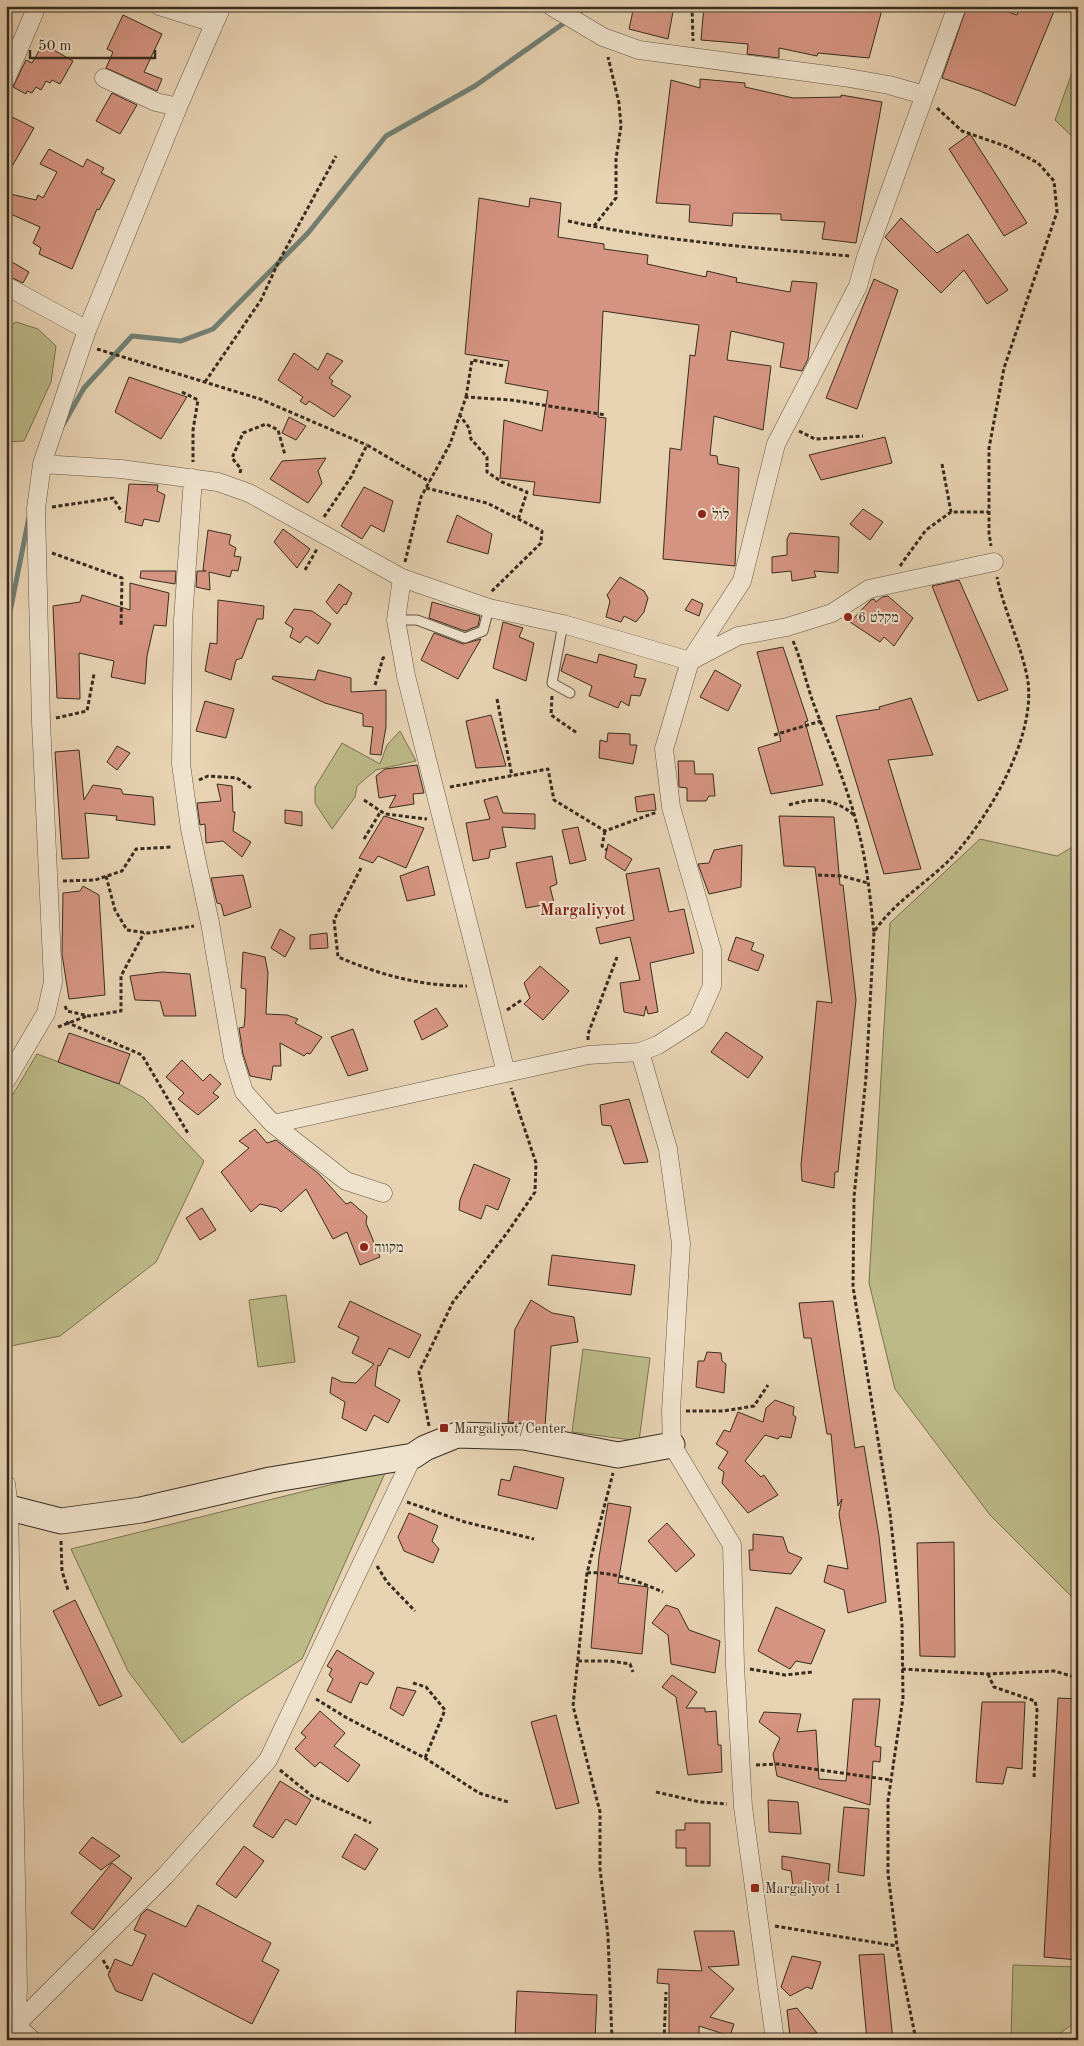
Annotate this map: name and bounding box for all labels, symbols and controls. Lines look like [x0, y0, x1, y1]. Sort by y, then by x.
scale bar [30, 28, 155, 60]
text: 50 m [38, 39, 72, 54]
place label: לול [712, 507, 730, 522]
marker: לול [696, 508, 708, 520]
place label: מקלט 6 [858, 610, 899, 625]
marker: מקלט 6 [842, 611, 854, 623]
district label: Margaliyyot [540, 903, 626, 919]
marker: מקווה [358, 1241, 370, 1253]
place label: מקווה [374, 1241, 404, 1255]
marker: Margaliyot/Center [438, 1422, 450, 1434]
place label: Margaliyot/Center [454, 1422, 566, 1436]
marker: Margaliyot 1 [749, 1882, 761, 1894]
place label: Margaliyot 1 [765, 1882, 842, 1896]

